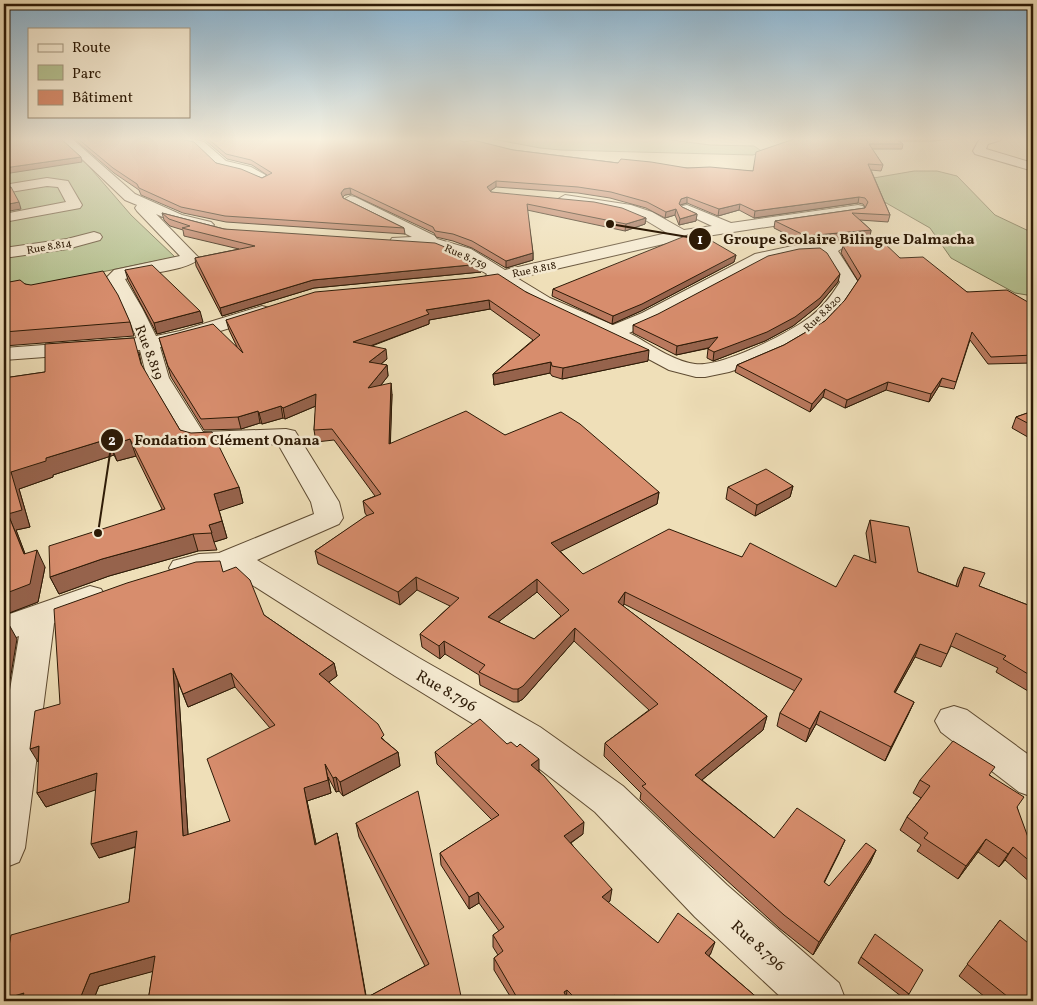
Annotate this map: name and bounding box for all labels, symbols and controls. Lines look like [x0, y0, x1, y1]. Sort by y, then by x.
legend [28, 28, 190, 118]
text: Route [72, 38, 111, 59]
text: Parc [72, 64, 101, 85]
text: Bâtiment [72, 88, 133, 109]
callout: Groupe Scolaire Bilingue Dalmacha [688, 224, 984, 254]
text: 1 [697, 230, 703, 251]
text: Groupe Scolaire Bilingue Dalmacha [723, 230, 975, 251]
street label: Rue 8.814 [25, 236, 74, 259]
street label: Rue 8.759 [442, 241, 489, 274]
street label: Rue 8.818 [511, 258, 558, 282]
street label: Rue 8.820 [801, 292, 846, 336]
street label: Rue 8.819 [129, 322, 168, 383]
callout: Fondation Clément Onana [99, 425, 330, 455]
text: 2 [108, 431, 116, 452]
text: Fondation Clément Onana [134, 431, 320, 452]
street label: Rue 8.796 [411, 665, 481, 718]
street label: Rue 8.796 [725, 916, 790, 977]

